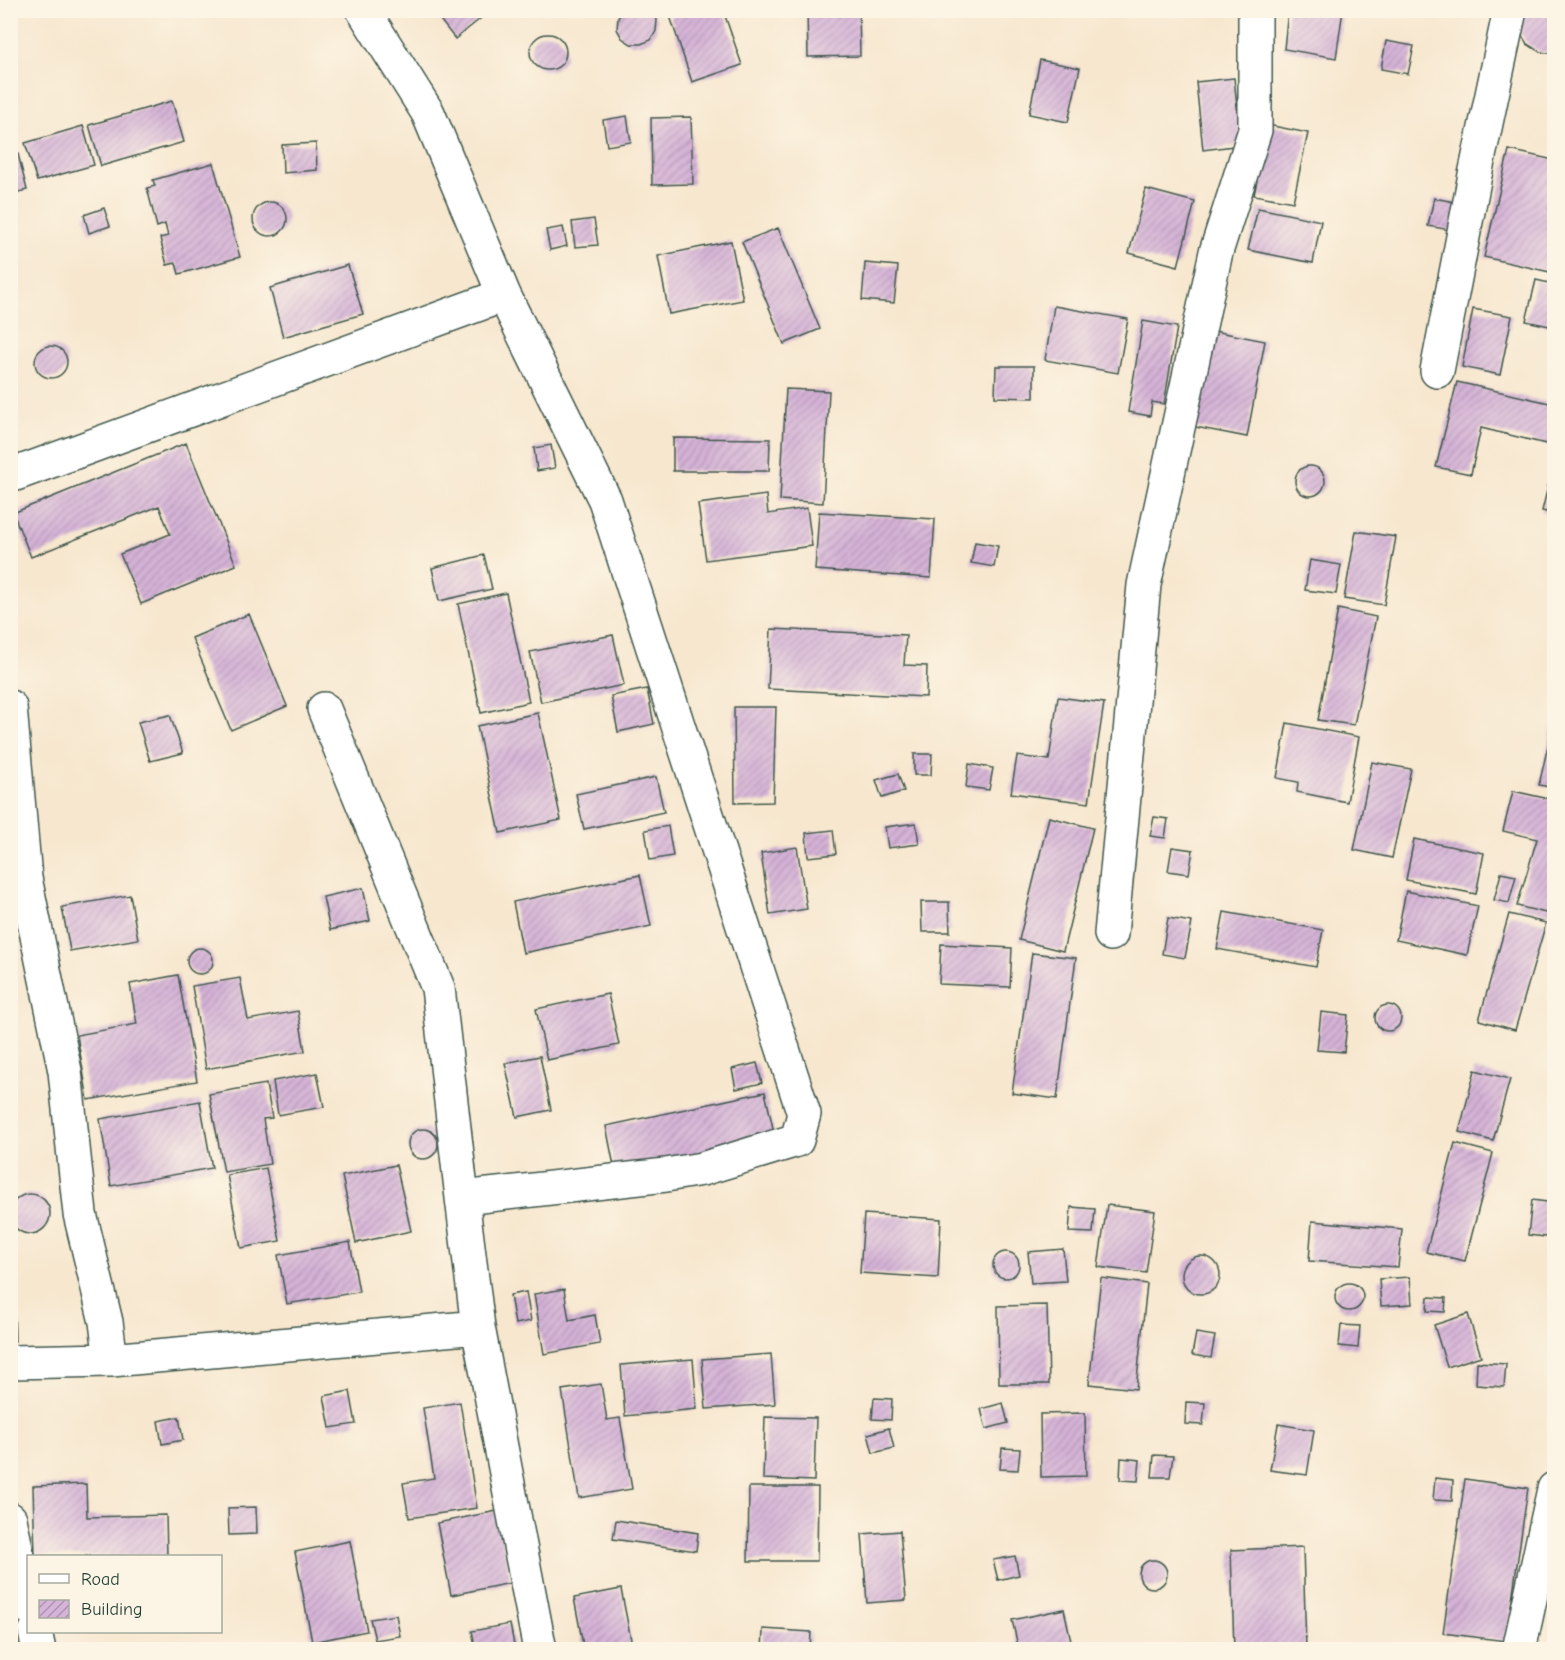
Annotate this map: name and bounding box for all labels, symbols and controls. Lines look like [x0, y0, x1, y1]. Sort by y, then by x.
legend [27, 1555, 222, 1633]
text: Road [81, 1569, 120, 1590]
text: Building [81, 1599, 143, 1620]

